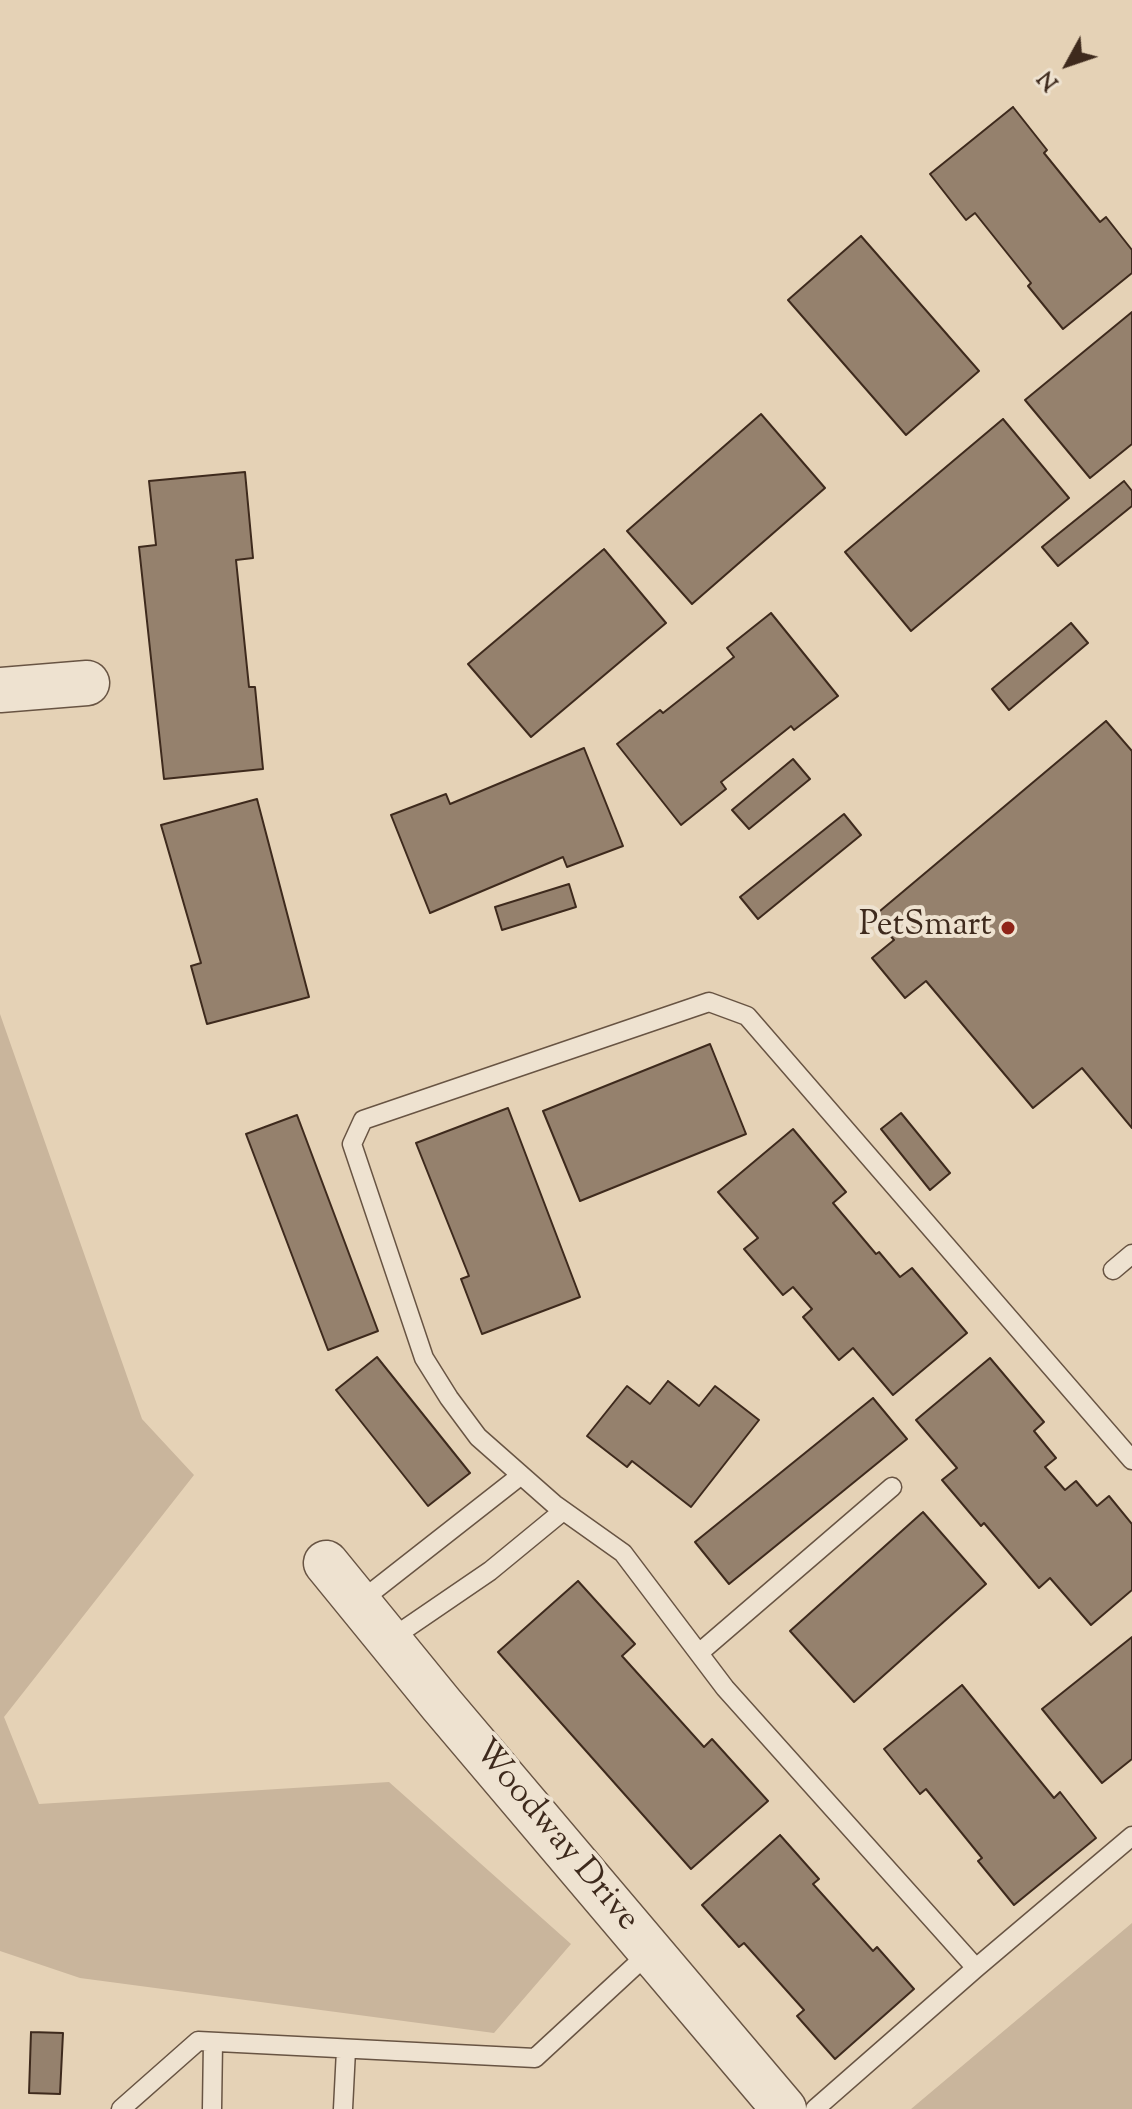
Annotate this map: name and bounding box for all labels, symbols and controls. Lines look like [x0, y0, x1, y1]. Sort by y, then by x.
north arrow [1028, 24, 1108, 104]
text: N [1032, 62, 1068, 96]
place label: PetSmart [859, 908, 992, 948]
marker: PetSmart [999, 919, 1017, 937]
street label: Woodway Drive [462, 1733, 646, 1941]

